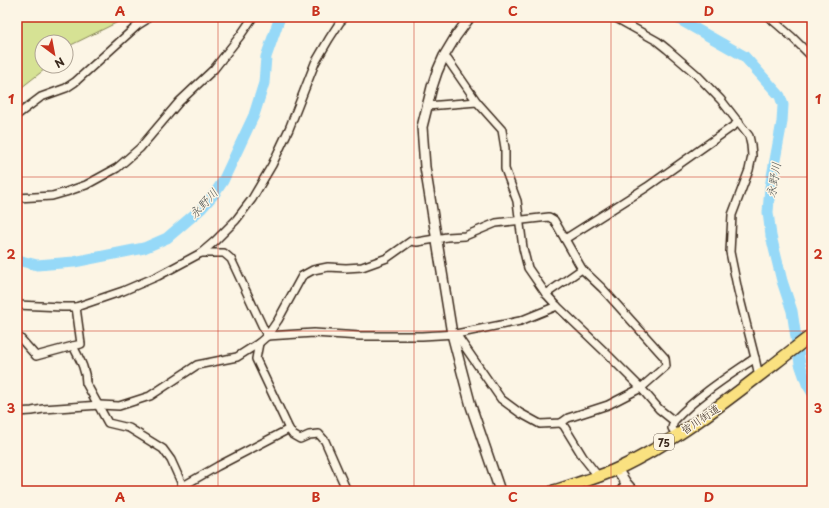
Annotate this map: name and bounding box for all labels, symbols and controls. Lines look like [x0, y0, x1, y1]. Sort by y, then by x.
text: A [115, 1, 125, 20]
text: B [312, 1, 321, 20]
text: C [508, 1, 518, 20]
text: D [704, 1, 714, 20]
north arrow [34, 34, 74, 74]
text: N [51, 53, 68, 73]
text: 1 [8, 89, 14, 108]
text: 1 [815, 89, 821, 108]
water label: 永野川 [761, 161, 785, 199]
water label: 永野川 [184, 184, 222, 222]
text: 2 [6, 244, 16, 263]
text: 2 [813, 244, 823, 263]
text: 3 [7, 398, 16, 417]
text: 3 [814, 398, 823, 417]
street label: 皆川街道 [677, 400, 723, 438]
road number: 75 [654, 434, 674, 450]
text: A [115, 487, 125, 506]
text: B [312, 487, 321, 506]
text: C [508, 487, 518, 506]
text: D [704, 487, 714, 506]

